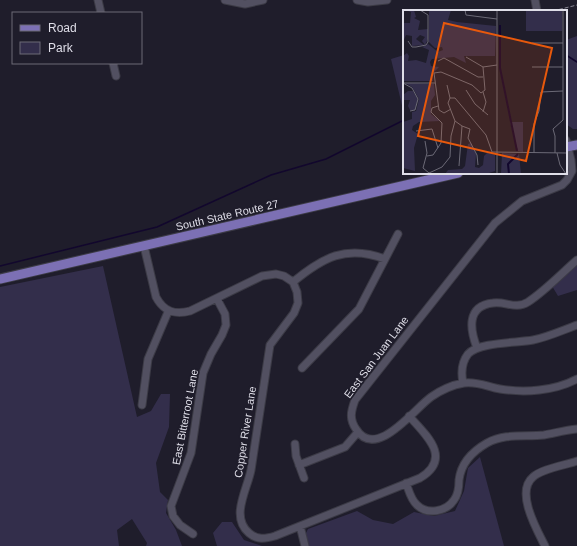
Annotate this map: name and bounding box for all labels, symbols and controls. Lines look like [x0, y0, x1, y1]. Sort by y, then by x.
inset map [403, 10, 567, 174]
legend [12, 12, 142, 64]
text: Road [48, 21, 77, 35]
text: Park [48, 41, 74, 55]
street label: South State Route 27 [174, 197, 280, 233]
street label: East San Juan Lane [341, 314, 411, 400]
street label: East Bitterroot Lane [170, 368, 200, 466]
street label: Copper River Lane [232, 385, 258, 479]

